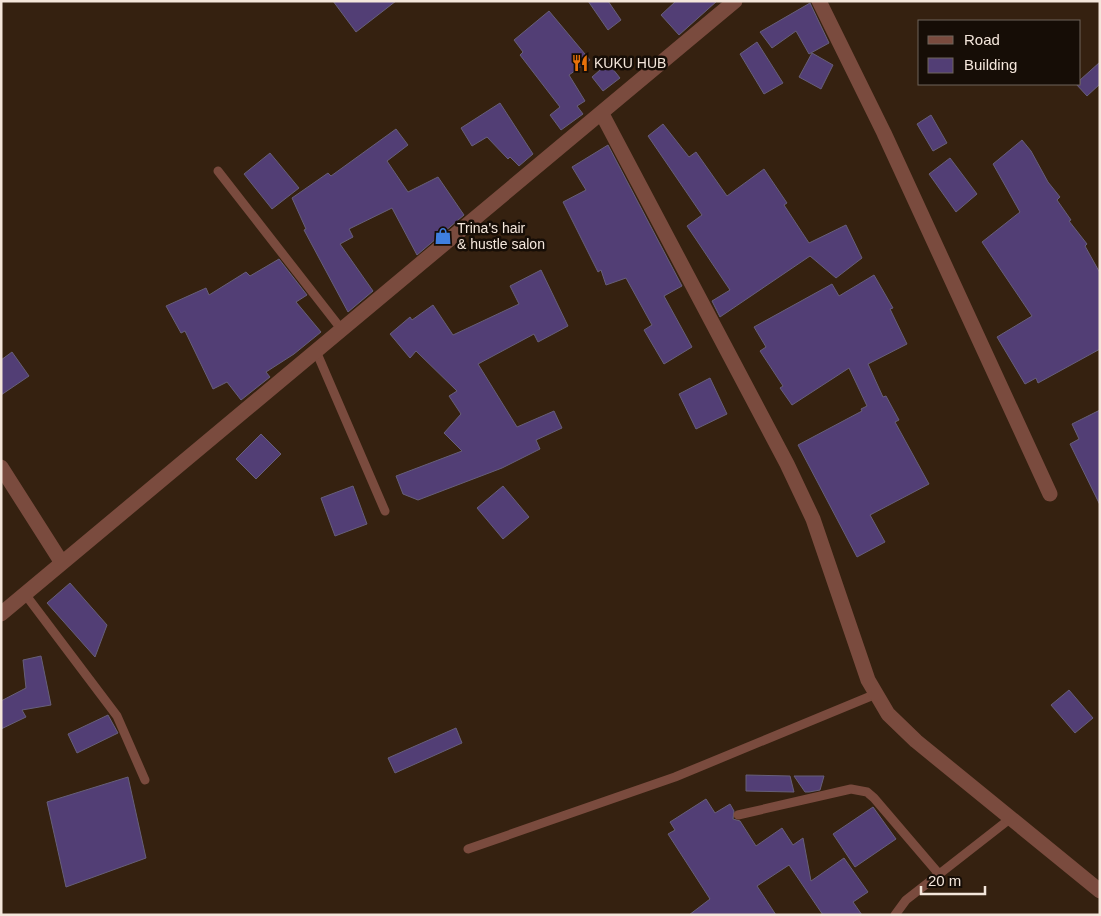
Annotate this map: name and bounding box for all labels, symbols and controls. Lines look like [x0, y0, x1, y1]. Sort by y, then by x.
legend [918, 20, 1081, 85]
text: Road [964, 31, 1000, 48]
restaurant icon: KUKU HUB [570, 53, 590, 73]
place label: KUKU HUB [594, 55, 666, 71]
text: Building [964, 56, 1017, 73]
place label: Trina's hair & hustle salon [457, 220, 545, 252]
shop icon: Trina's hair & hustle salon [433, 226, 453, 246]
scale bar [921, 864, 985, 896]
text: 20 m [928, 872, 961, 889]

